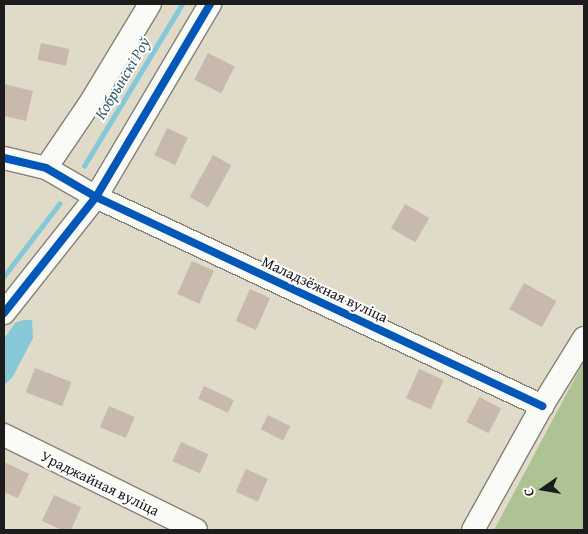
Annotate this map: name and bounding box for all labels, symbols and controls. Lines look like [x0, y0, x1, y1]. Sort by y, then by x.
water label: Кобрынскі Роў [90, 34, 154, 122]
street label: Маладзёжная вуліца [259, 252, 391, 326]
street label: Ураджайная вуліца [38, 447, 162, 519]
north arrow [518, 464, 568, 514]
text: С [518, 486, 539, 498]

